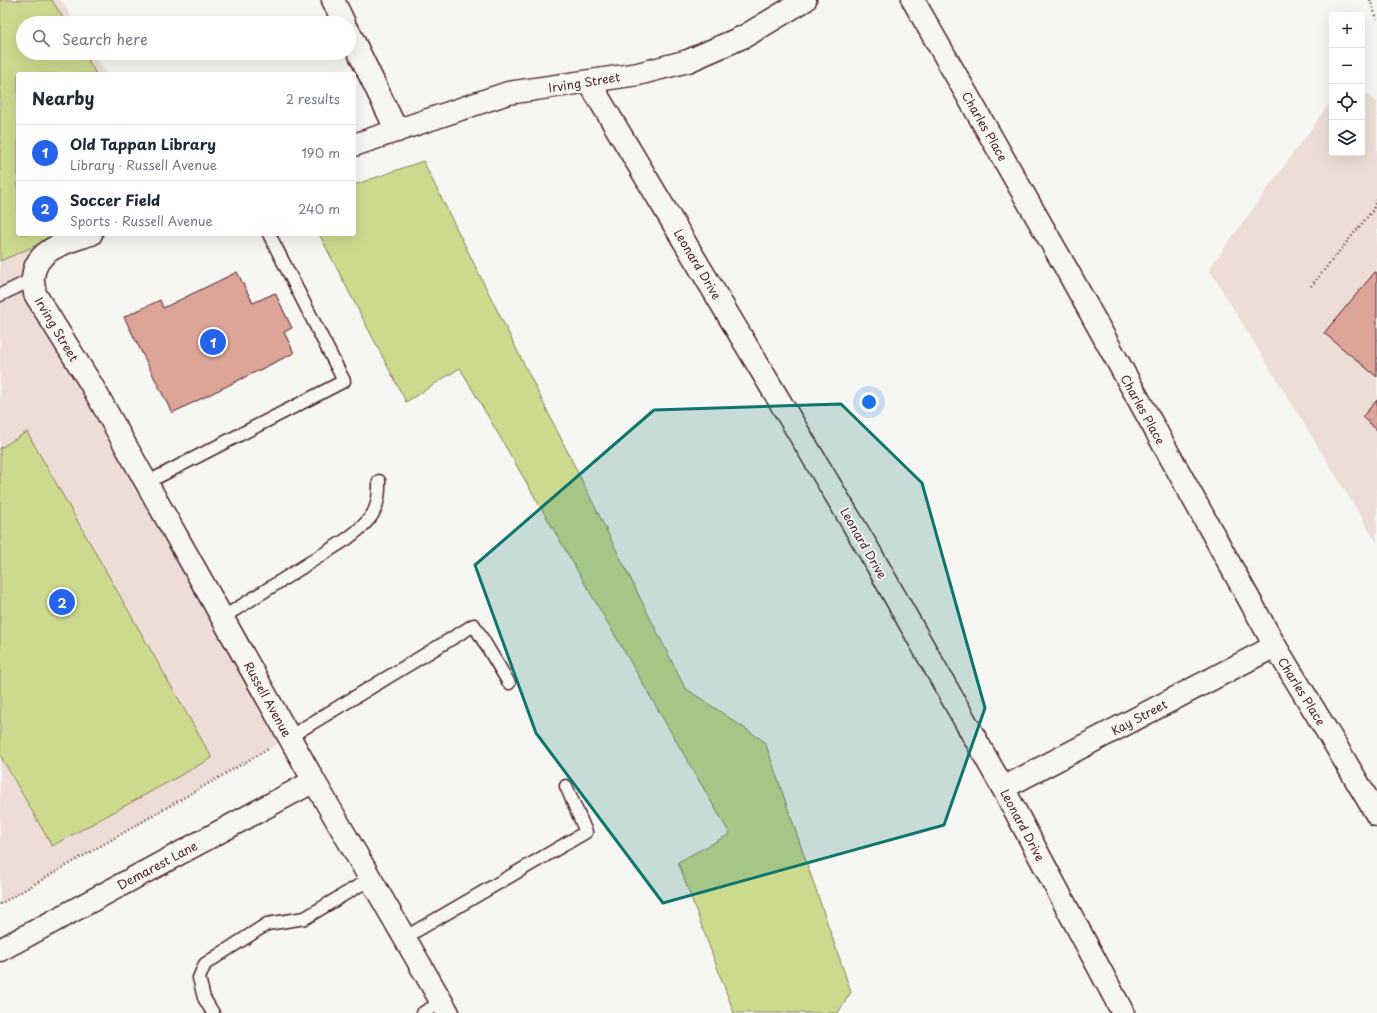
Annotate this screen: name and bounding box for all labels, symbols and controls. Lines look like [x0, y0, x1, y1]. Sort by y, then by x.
map controls [1329, 12, 1365, 156]
button: + [1329, 12, 1365, 48]
search box [16, 16, 356, 60]
icon: search [30, 27, 52, 49]
text: Search here [62, 27, 148, 50]
button: − [1329, 48, 1365, 84]
street label: Irving Street [547, 67, 621, 97]
button: locate [1329, 84, 1365, 120]
text: Nearby [32, 85, 94, 111]
street label: Charles Place [958, 88, 1012, 164]
text: 2 results [286, 89, 340, 108]
button: layers [1329, 120, 1365, 156]
text: Old Tappan Library [70, 132, 216, 155]
text: 1 [42, 143, 48, 162]
text: 190 m [301, 143, 340, 162]
text: Library · Russell Avenue [70, 155, 217, 174]
text: Soccer Field [70, 188, 160, 211]
text: 2 [40, 199, 50, 218]
text: 240 m [298, 199, 340, 218]
text: Sports · Russell Avenue [70, 211, 213, 230]
street label: Leonard Drive [670, 225, 726, 303]
street label: Irving Street [31, 293, 83, 365]
pin: 1 [200, 327, 226, 357]
street label: Charles Place [1116, 371, 1170, 447]
your location [859, 392, 879, 412]
street label: Leonard Drive [836, 504, 892, 582]
pin: 2 [49, 587, 75, 617]
street label: Charles Place [1274, 653, 1330, 729]
street label: Russell Avenue [240, 658, 296, 740]
street label: Kay Street [1108, 695, 1170, 739]
street label: Leonard Drive [996, 786, 1050, 865]
street label: Demarest Lane [113, 836, 201, 894]

